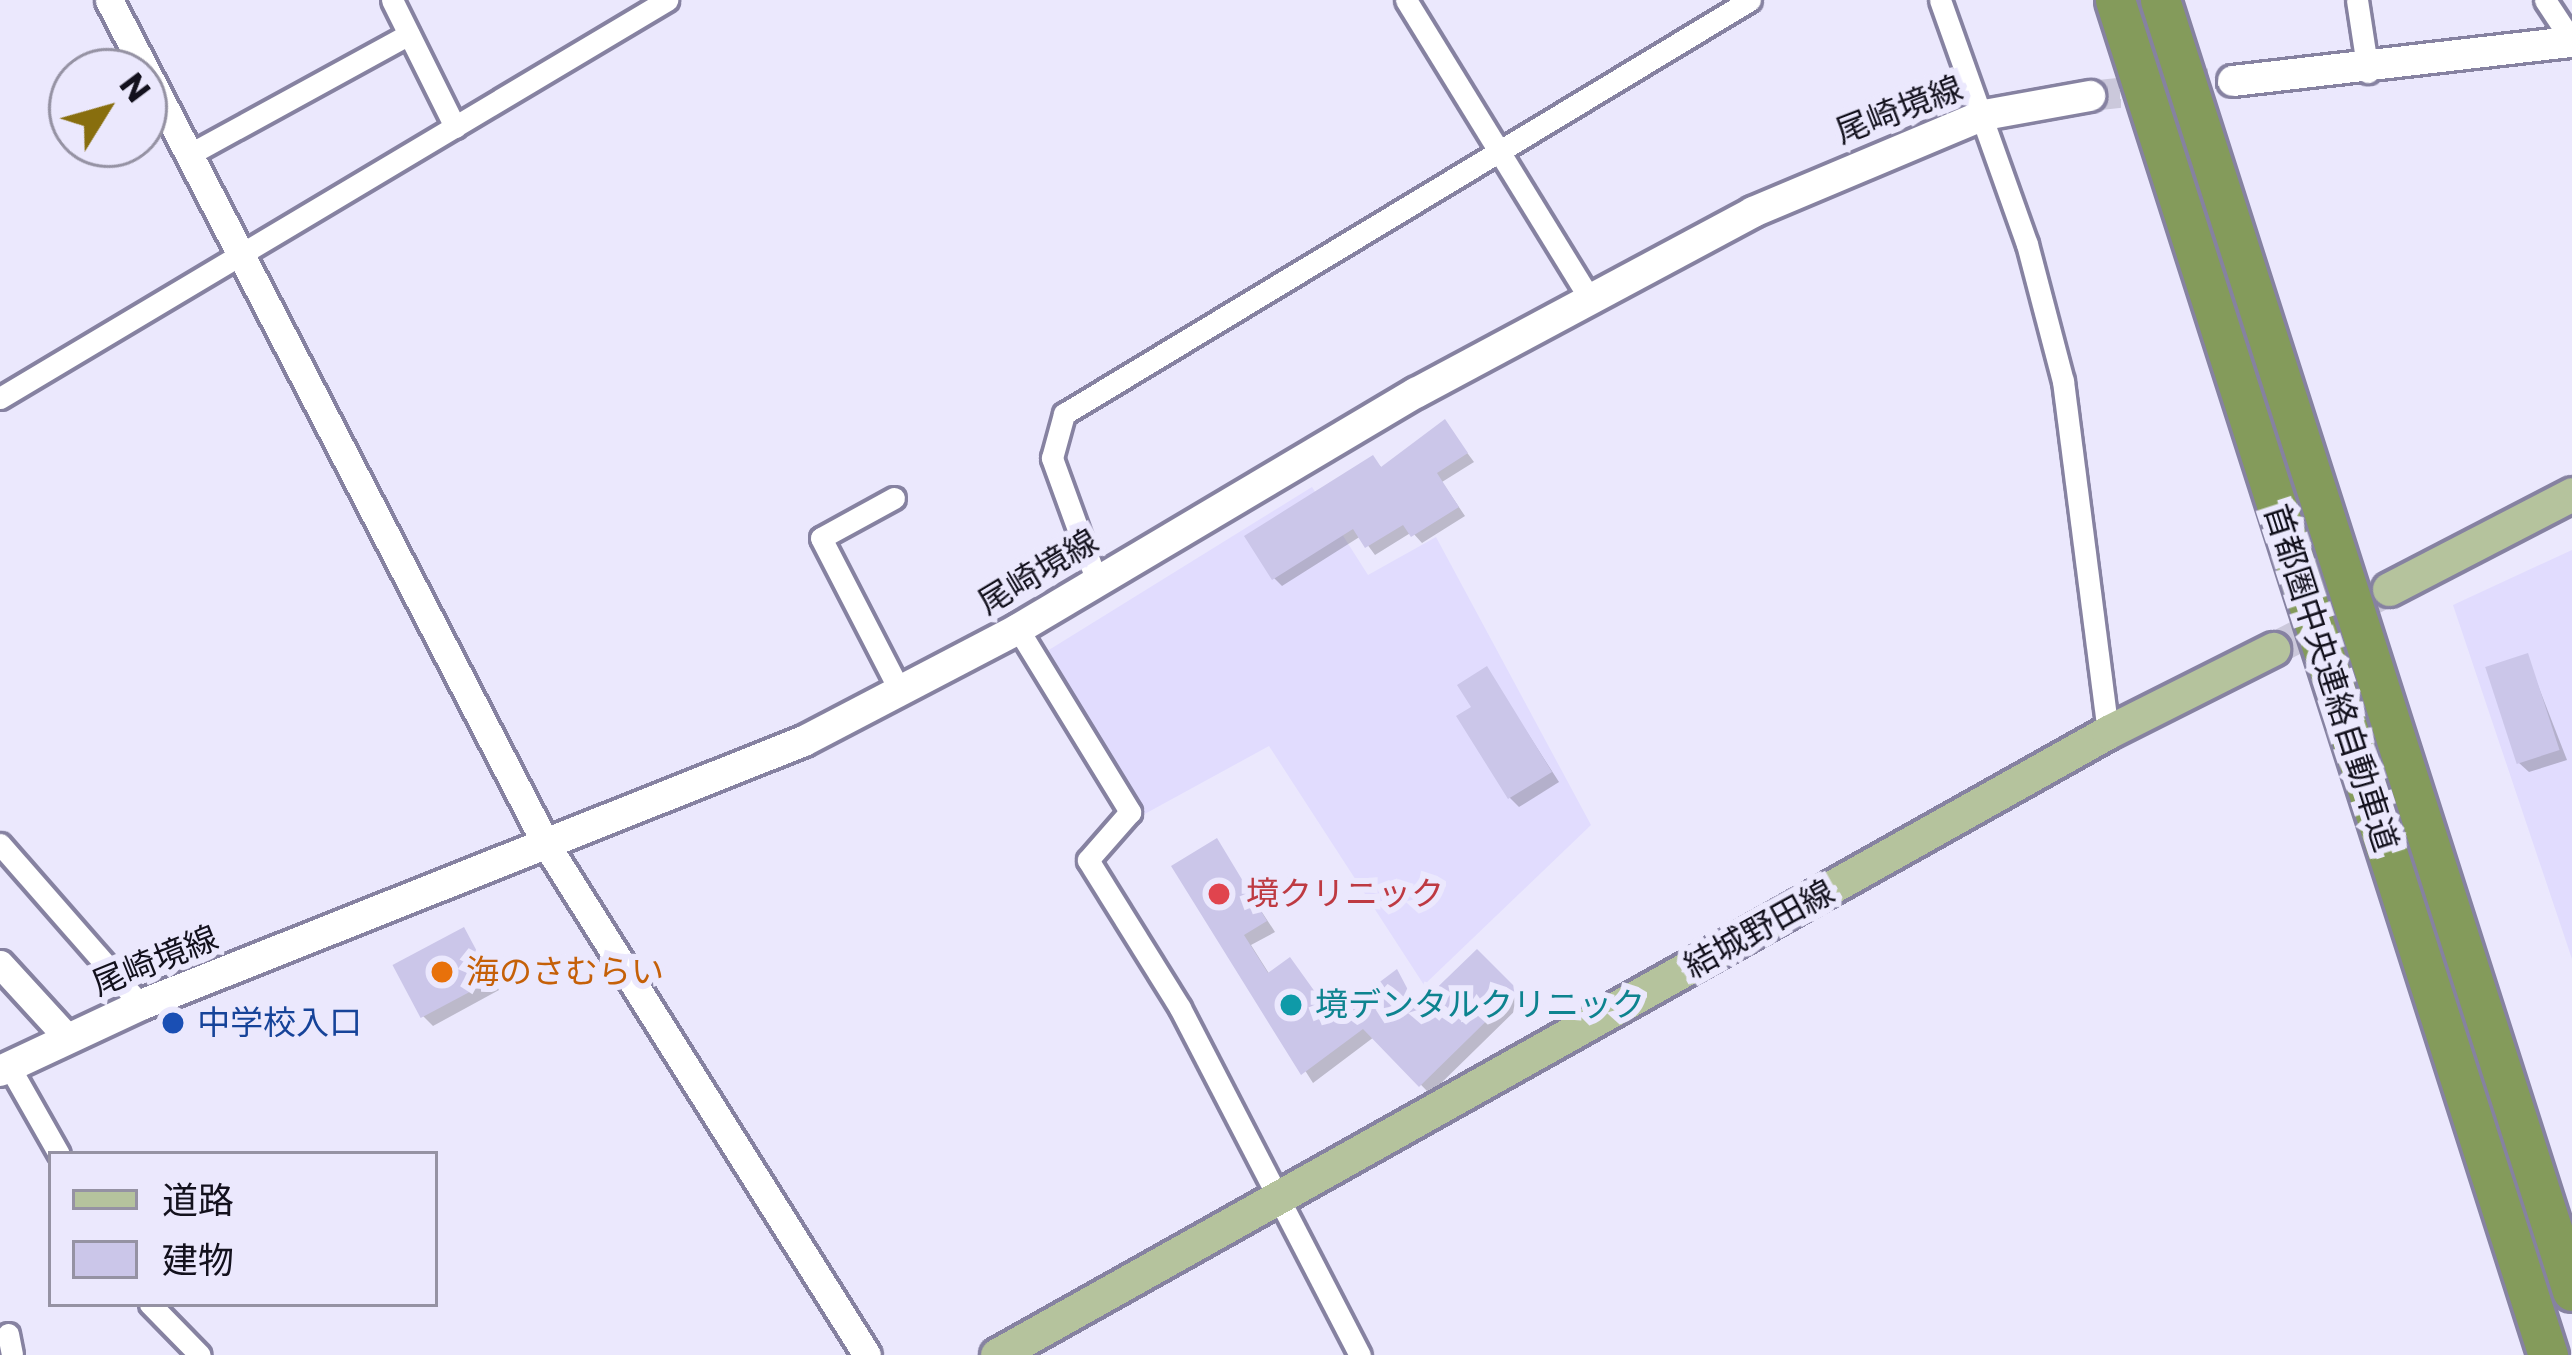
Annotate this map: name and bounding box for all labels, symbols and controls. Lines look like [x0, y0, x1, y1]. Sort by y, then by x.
north arrow [48, 48, 168, 168]
text: N [109, 64, 161, 112]
street label: 尾崎境線 [1830, 68, 1968, 152]
street label: 首都圏中央連絡自動車道 [2256, 499, 2406, 857]
street label: 尾崎境線 [971, 521, 1105, 623]
street label: 結城野田線 [1677, 872, 1841, 986]
place label: 境クリニック [1246, 874, 1444, 914]
marker: 境クリニック [1203, 878, 1235, 910]
street label: 尾崎境線 [86, 918, 224, 1004]
place label: 海のさむらい [466, 952, 664, 992]
marker: 海のさむらい [429, 959, 455, 985]
place label: 境デンタルクリニック [1315, 985, 1645, 1025]
marker: 境デンタルクリニック [1278, 992, 1304, 1018]
place label: 中学校入口 [197, 1003, 362, 1043]
marker: 中学校入口 [160, 1010, 186, 1036]
legend [48, 1151, 438, 1307]
text: 道路 [162, 1175, 234, 1226]
text: 建物 [162, 1235, 234, 1286]

